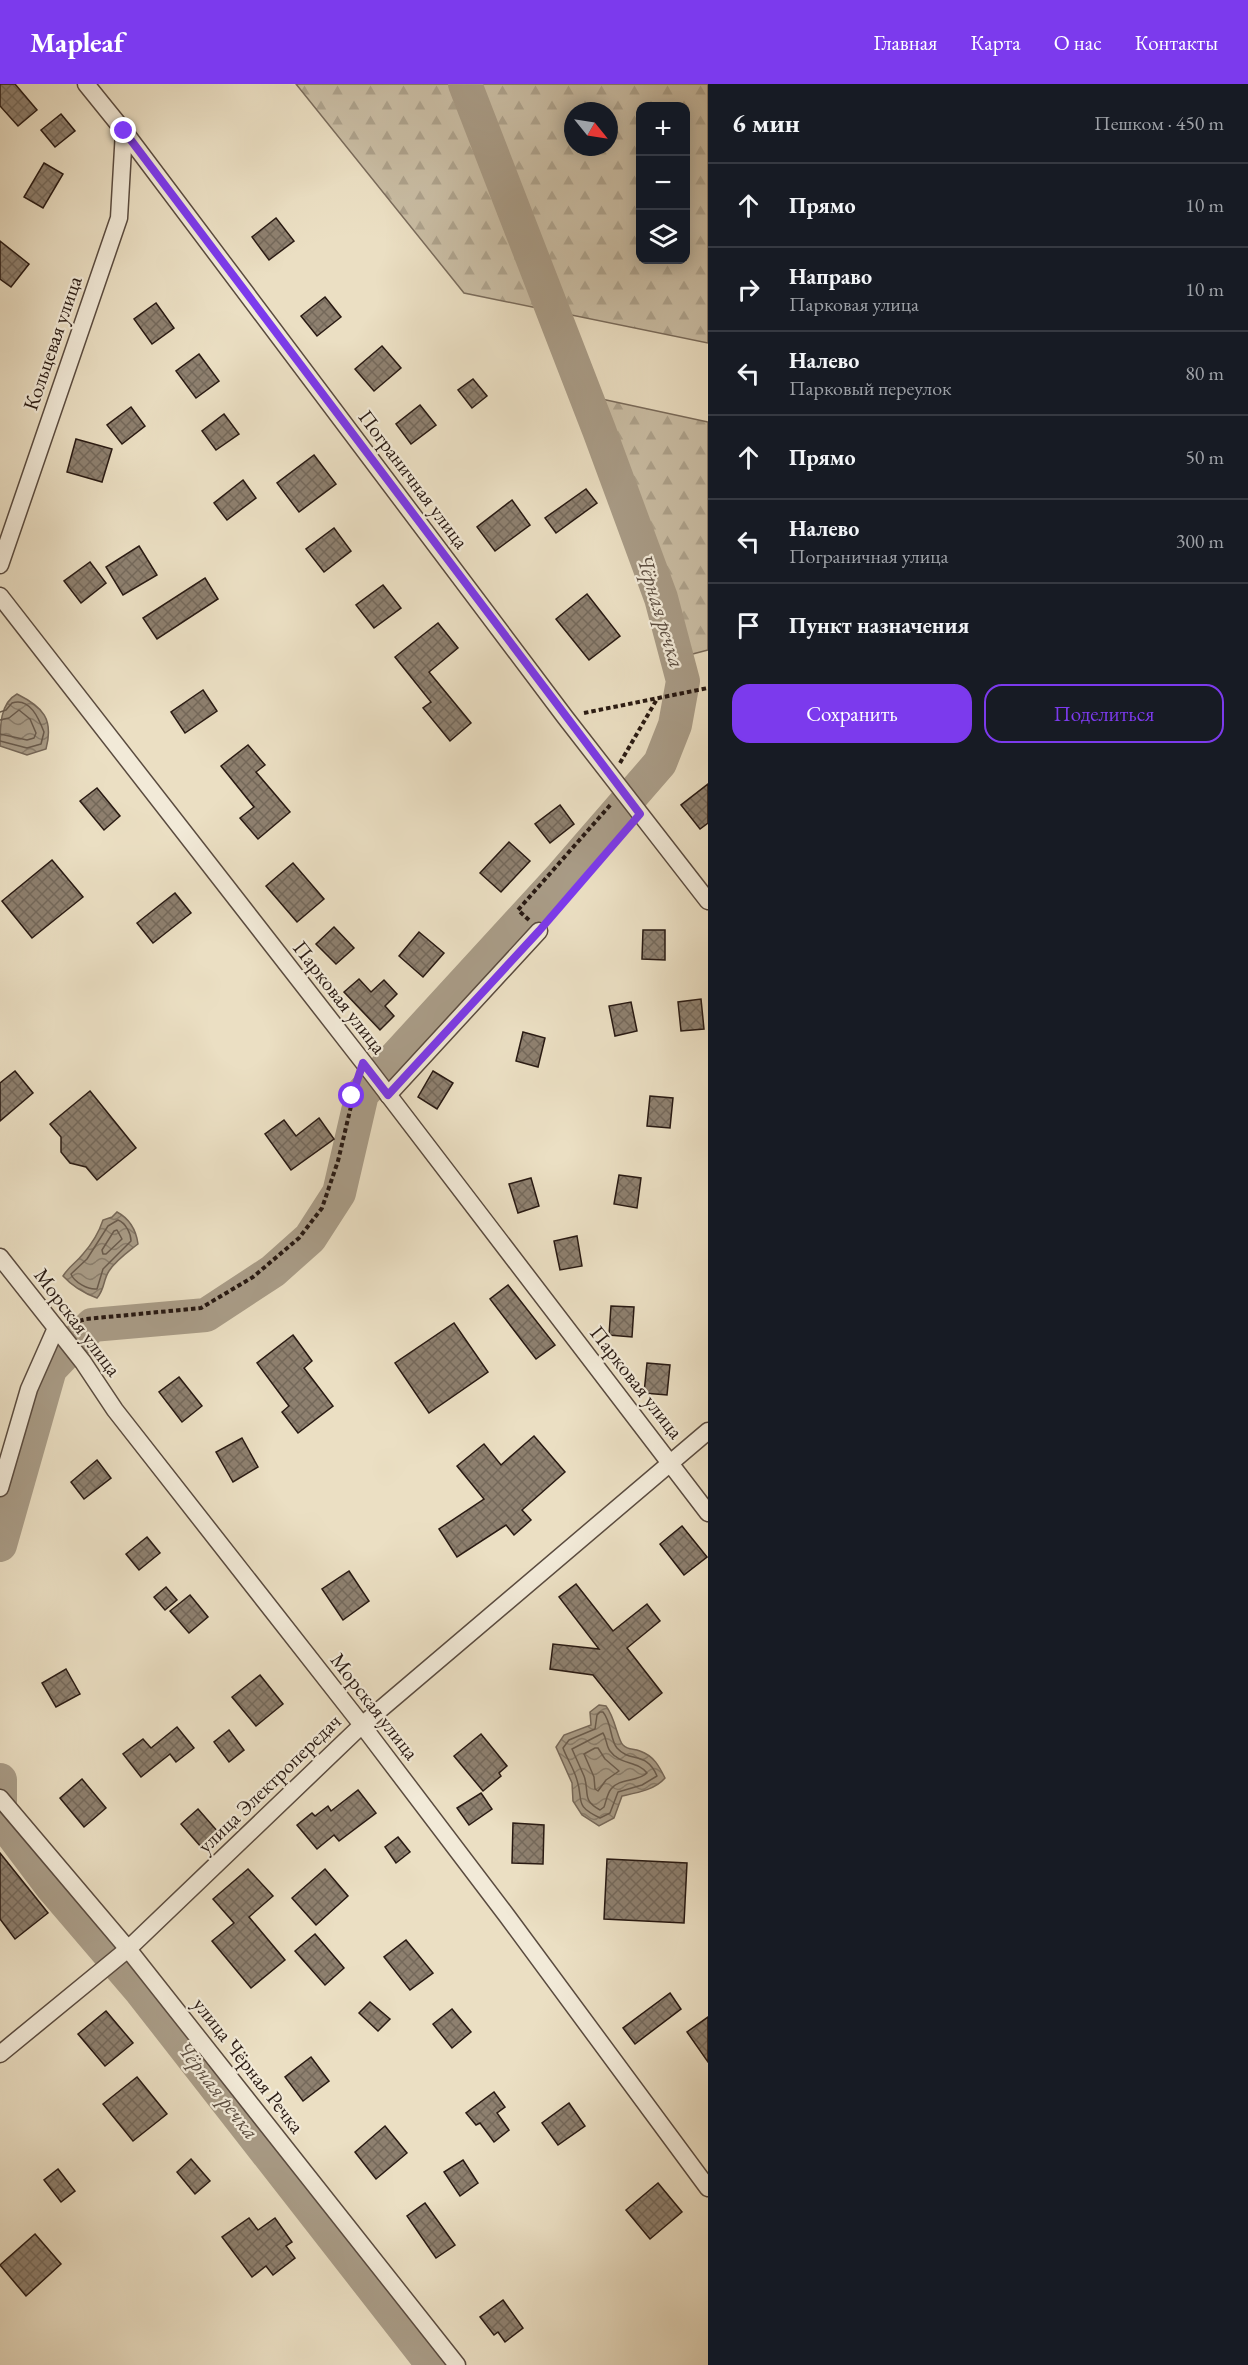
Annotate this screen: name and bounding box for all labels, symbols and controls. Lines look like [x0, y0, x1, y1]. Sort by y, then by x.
text: Mapleaf [30, 24, 124, 60]
text: Главная [873, 29, 937, 56]
text: Карта [970, 29, 1021, 56]
text: О нас [1054, 29, 1102, 56]
text: Контакты [1135, 29, 1218, 56]
north arrow [564, 102, 618, 156]
map controls [636, 102, 690, 264]
button: + [636, 102, 690, 156]
text: 6 мин [732, 106, 800, 140]
text: Пешком · 450 m [1094, 110, 1224, 136]
route end [110, 117, 136, 143]
button: − [636, 156, 690, 210]
icon: ahead [732, 189, 765, 222]
text: Прямо [789, 191, 856, 220]
text: 10 m [1185, 192, 1224, 218]
button: layers [636, 210, 690, 264]
text: Направо [789, 262, 872, 291]
street label: Кольцевая улица [16, 272, 88, 414]
icon: right [732, 273, 765, 306]
text: 10 m [1185, 276, 1224, 302]
text: Парковая улица [789, 291, 919, 317]
text: Налево [789, 346, 859, 375]
icon: left [732, 357, 765, 390]
text: 80 m [1185, 360, 1224, 386]
text: Парковый переулок [789, 375, 952, 401]
street label: Пограничная улица [353, 404, 476, 554]
icon: ahead [732, 441, 765, 474]
text: Прямо [789, 443, 856, 472]
text: 50 m [1185, 444, 1224, 470]
text: Налево [789, 514, 859, 543]
icon: left [732, 525, 765, 558]
text: 300 m [1176, 528, 1224, 554]
text: Пограничная улица [789, 543, 948, 569]
water label: Чёрная речка [630, 551, 692, 671]
icon: arrive [732, 609, 765, 642]
text: Пункт назначения [789, 611, 969, 640]
button: Сохранить [732, 684, 972, 743]
button: Поделиться [984, 684, 1224, 743]
street label: Парковая улица [287, 935, 393, 1060]
route start [338, 1082, 364, 1108]
street label: Морская улица [28, 1262, 128, 1382]
street label: Парковая улица [584, 1320, 690, 1445]
street label: Морская улица [325, 1647, 426, 1766]
street label: улица Электропередач [192, 1708, 346, 1858]
street label: улица Чёрная Речка [187, 1991, 311, 2139]
water label: Чёрная речка [170, 2035, 266, 2145]

